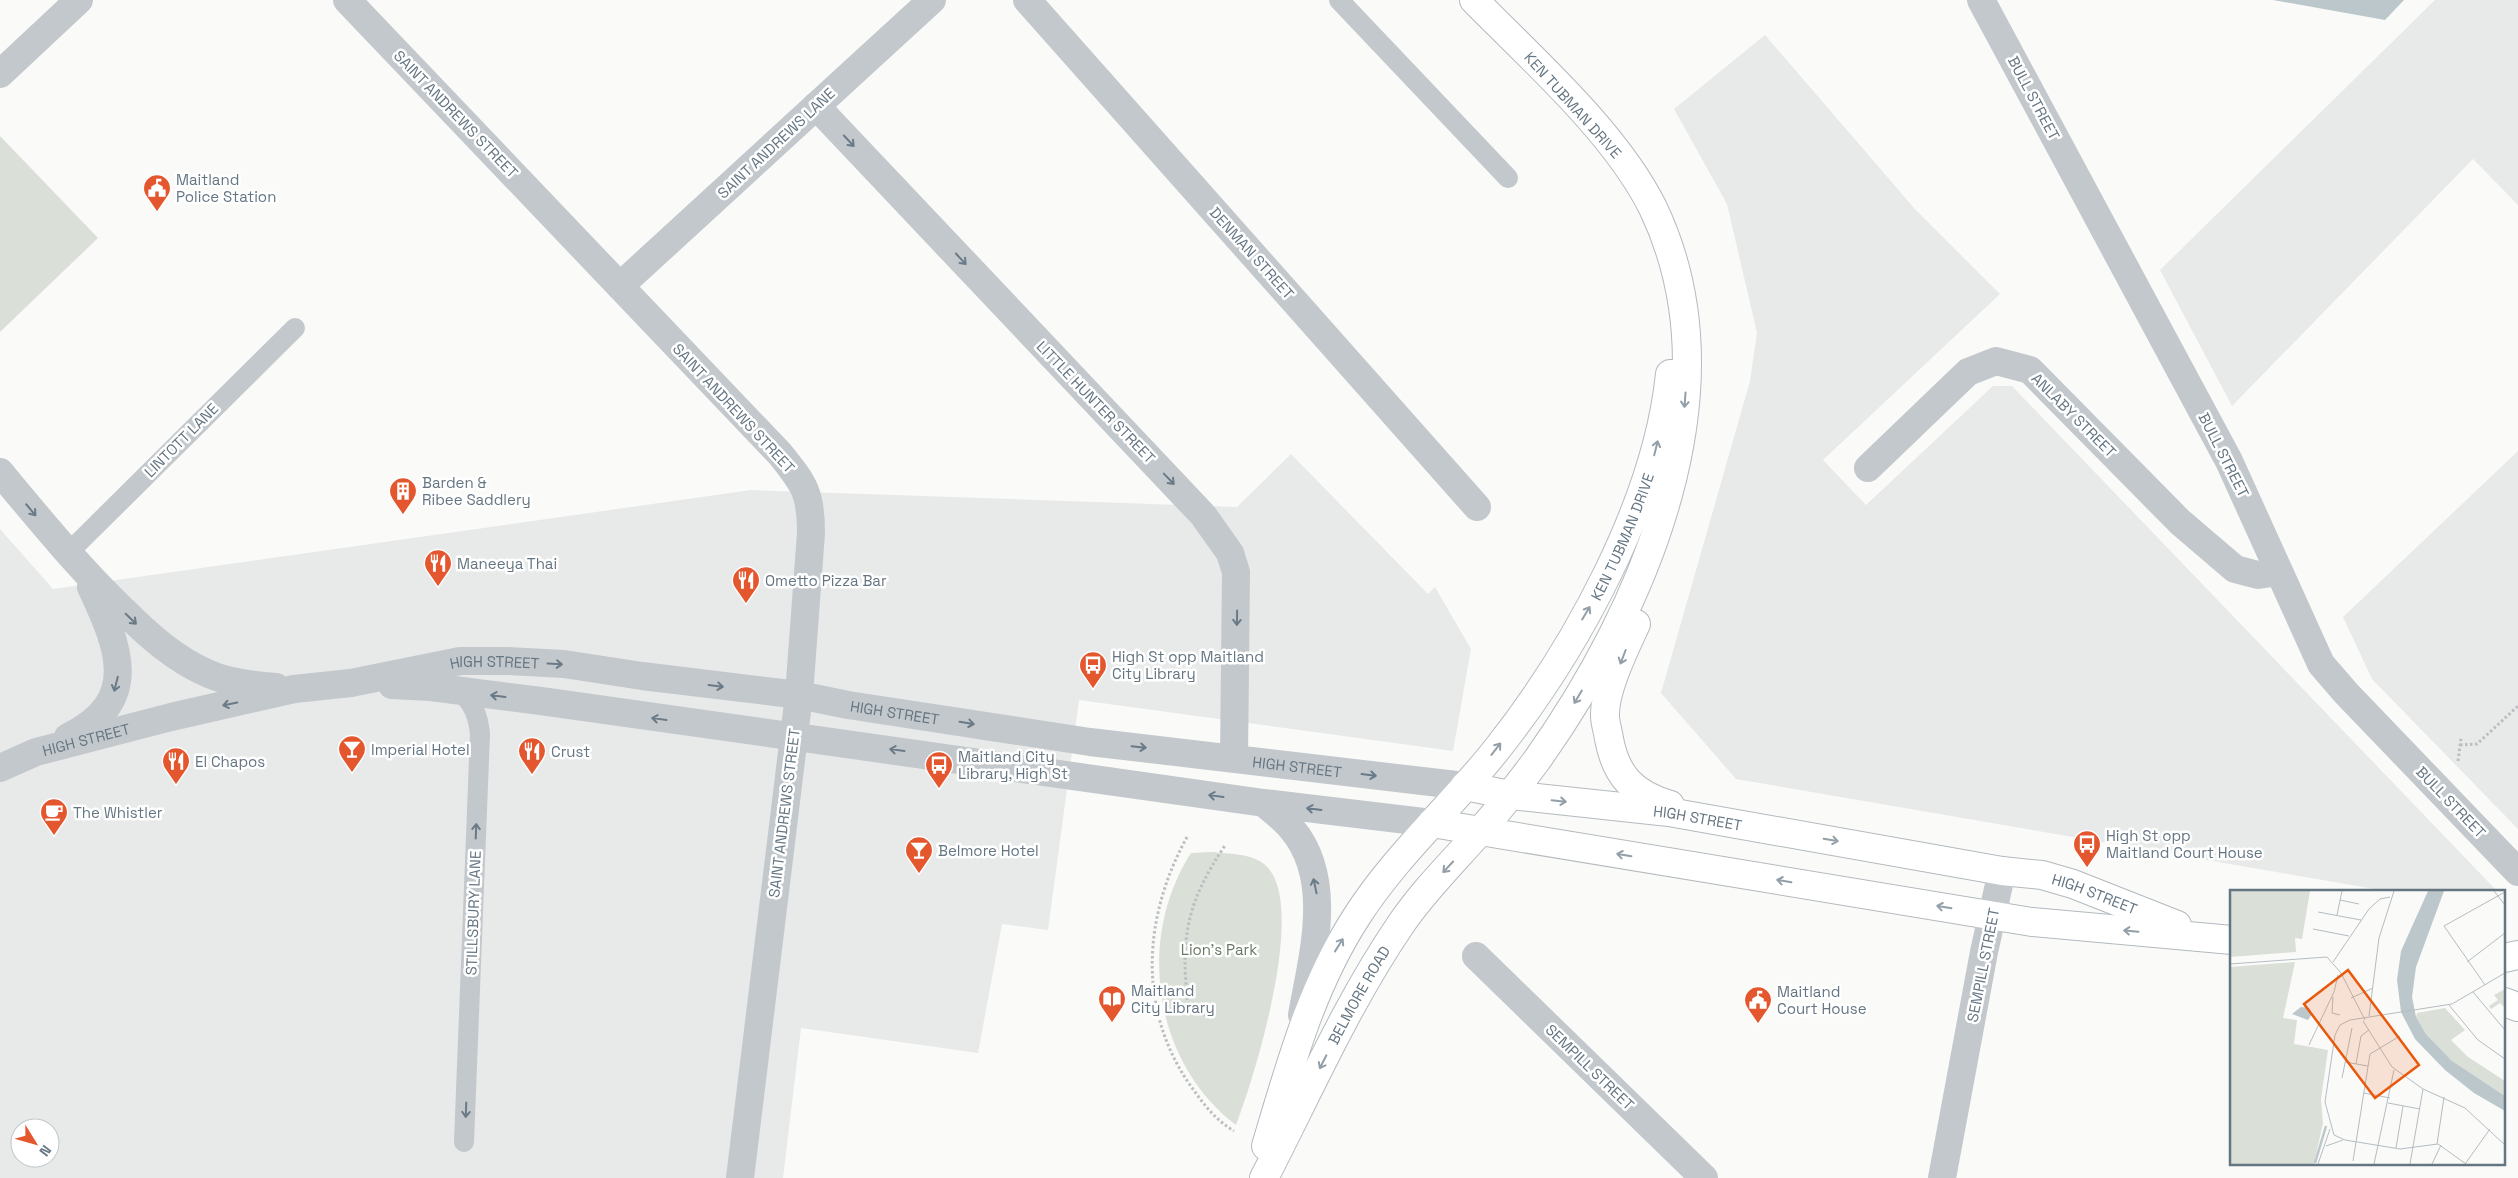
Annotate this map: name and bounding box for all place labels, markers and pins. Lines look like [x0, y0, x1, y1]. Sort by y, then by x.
place label: Maitland Police Station [176, 170, 276, 206]
public building icon: Maitland Police Station [142, 173, 172, 212]
place label: Barden & Ribee Saddlery [422, 473, 531, 509]
building icon: Barden & Ribee Saddlery [388, 476, 418, 515]
restaurant icon: Maneeya Thai [423, 548, 453, 587]
place label: Maneeya Thai [457, 554, 557, 573]
restaurant icon: Ometto Pizza Bar [731, 565, 761, 604]
place label: Ometto Pizza Bar [765, 571, 887, 590]
place label: High St opp Maitland City Library [1112, 647, 1264, 683]
bus stop icon: High St opp Maitland City Library [1078, 650, 1108, 689]
bar icon: Imperial Hotel [337, 734, 367, 773]
restaurant icon: Crust [517, 736, 547, 775]
place label: Imperial Hotel [371, 740, 470, 759]
place label: Crust [551, 742, 590, 761]
restaurant icon: El Chapos [161, 746, 191, 785]
place label: Maitland City Library, High St [958, 747, 1068, 783]
bus stop icon: Maitland City Library, High St [924, 750, 954, 789]
place label: El Chapos [195, 752, 265, 771]
cafe icon: The Whistler [39, 797, 69, 836]
place label: The Whistler [73, 803, 163, 822]
place label: High St opp Maitland Court House [2106, 826, 2263, 862]
bus stop icon: High St opp Maitland Court House [2072, 829, 2102, 868]
bar icon: Belmore Hotel [904, 835, 934, 874]
place label: Belmore Hotel [938, 841, 1039, 860]
place label: Maitland City Library [1131, 981, 1215, 1017]
place label: Maitland Court House [1777, 982, 1867, 1018]
library icon: Maitland City Library [1097, 984, 1127, 1023]
public building icon: Maitland Court House [1743, 985, 1773, 1024]

